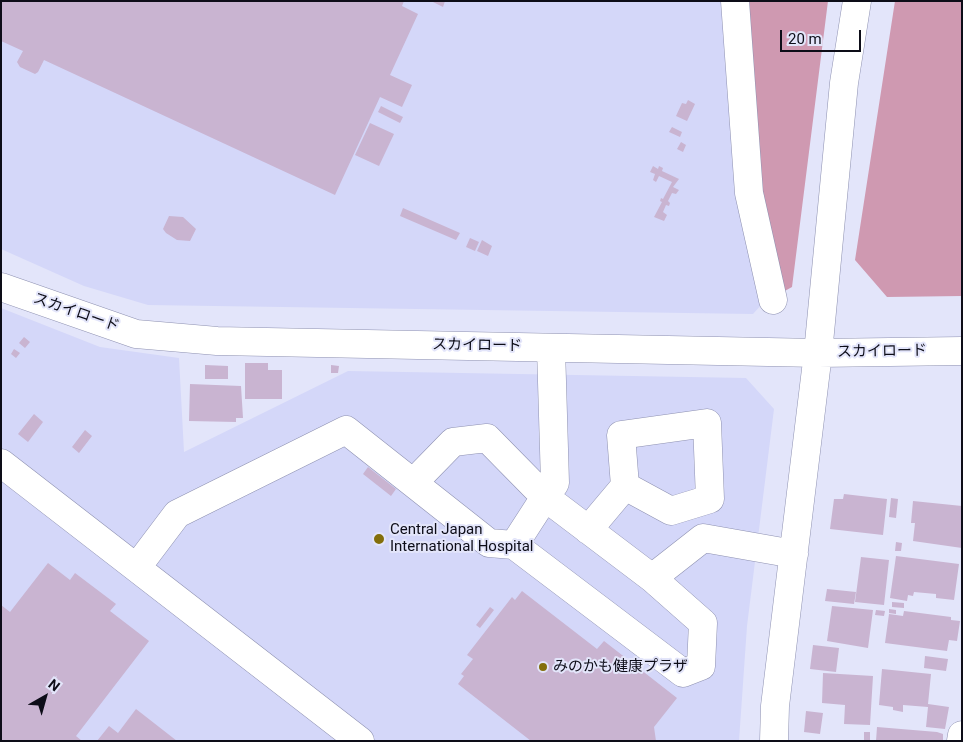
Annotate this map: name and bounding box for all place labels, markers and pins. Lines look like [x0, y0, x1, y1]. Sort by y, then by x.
place label: Central Japan International Hospital [390, 521, 533, 556]
marker: Central Japan International Hospital [372, 532, 386, 546]
place label: みのかも健康プラザ [553, 658, 688, 676]
marker: みのかも健康プラザ [537, 661, 549, 673]

